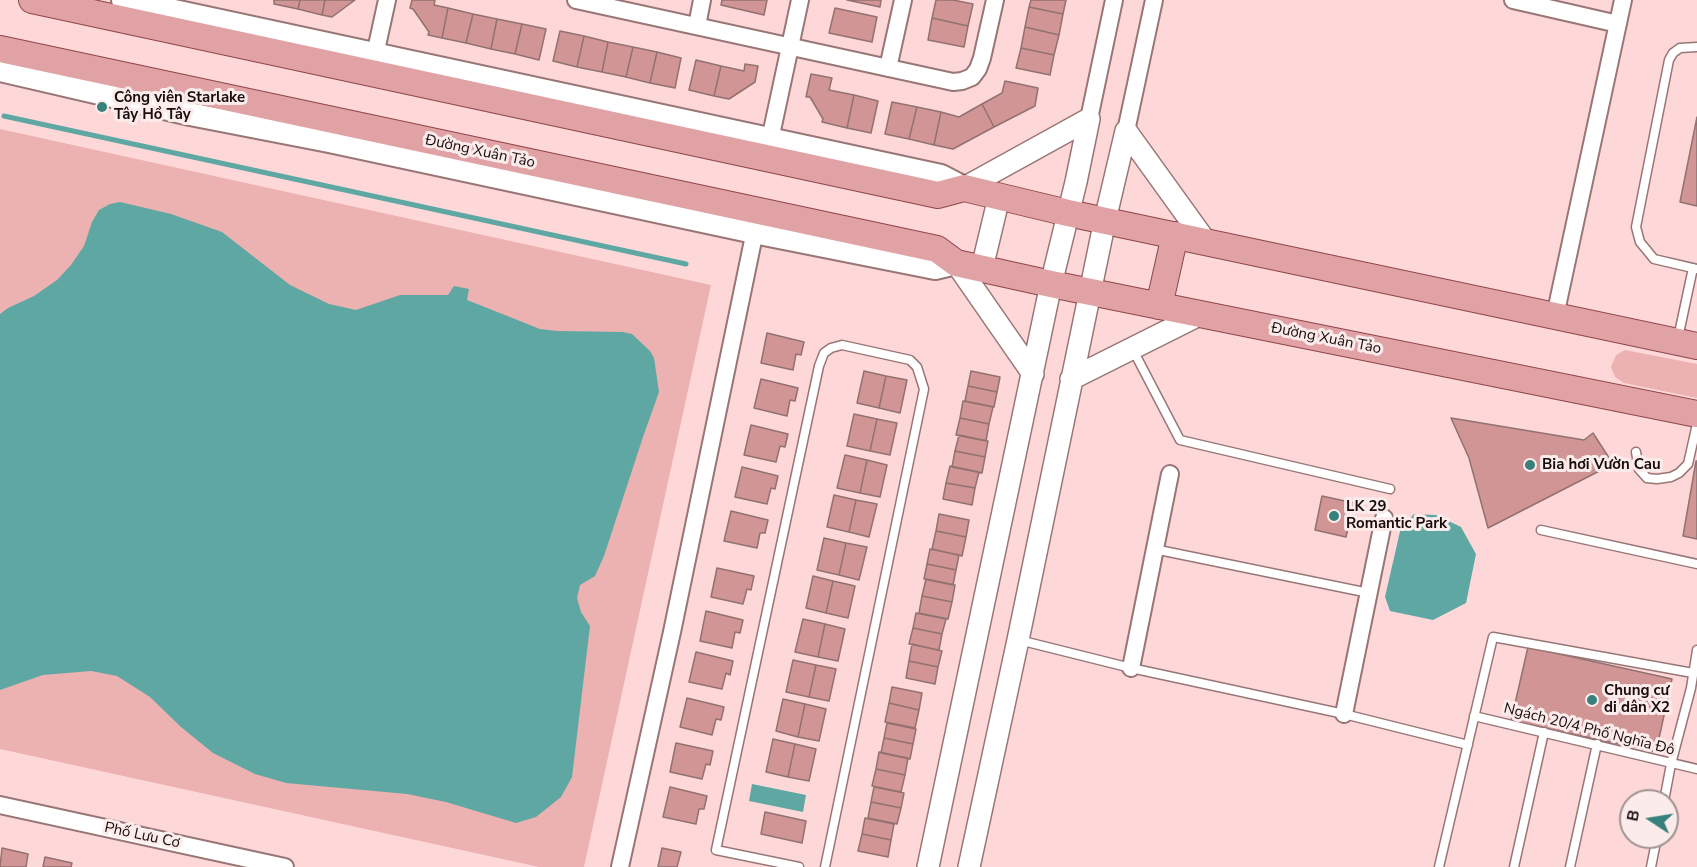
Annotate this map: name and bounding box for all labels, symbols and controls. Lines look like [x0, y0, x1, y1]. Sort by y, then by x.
place label: Công viên Starlake Tây Hồ Tây [114, 89, 245, 124]
marker: Công viên Starlake Tây Hồ Tây [95, 100, 109, 114]
street label: Đường Xuân Tảo [423, 132, 537, 172]
street label: Đường Xuân Tảo [1269, 320, 1383, 358]
place label: Bia hơi Vườn Cau [1542, 456, 1661, 474]
marker: Bia hơi Vườn Cau [1523, 458, 1537, 472]
place label: LK 29 Romantic Park [1346, 498, 1447, 533]
marker: LK 29 Romantic Park [1327, 509, 1341, 523]
place label: Chung cư di dân X2 [1604, 682, 1670, 717]
marker: Chung cư di dân X2 [1585, 693, 1599, 707]
street label: Ngách 20/4 Phố Nghĩa Đô [1502, 700, 1676, 760]
north arrow [1619, 789, 1679, 849]
text: B [1621, 808, 1645, 823]
street label: Phố Lưu Cơ [103, 819, 181, 853]

